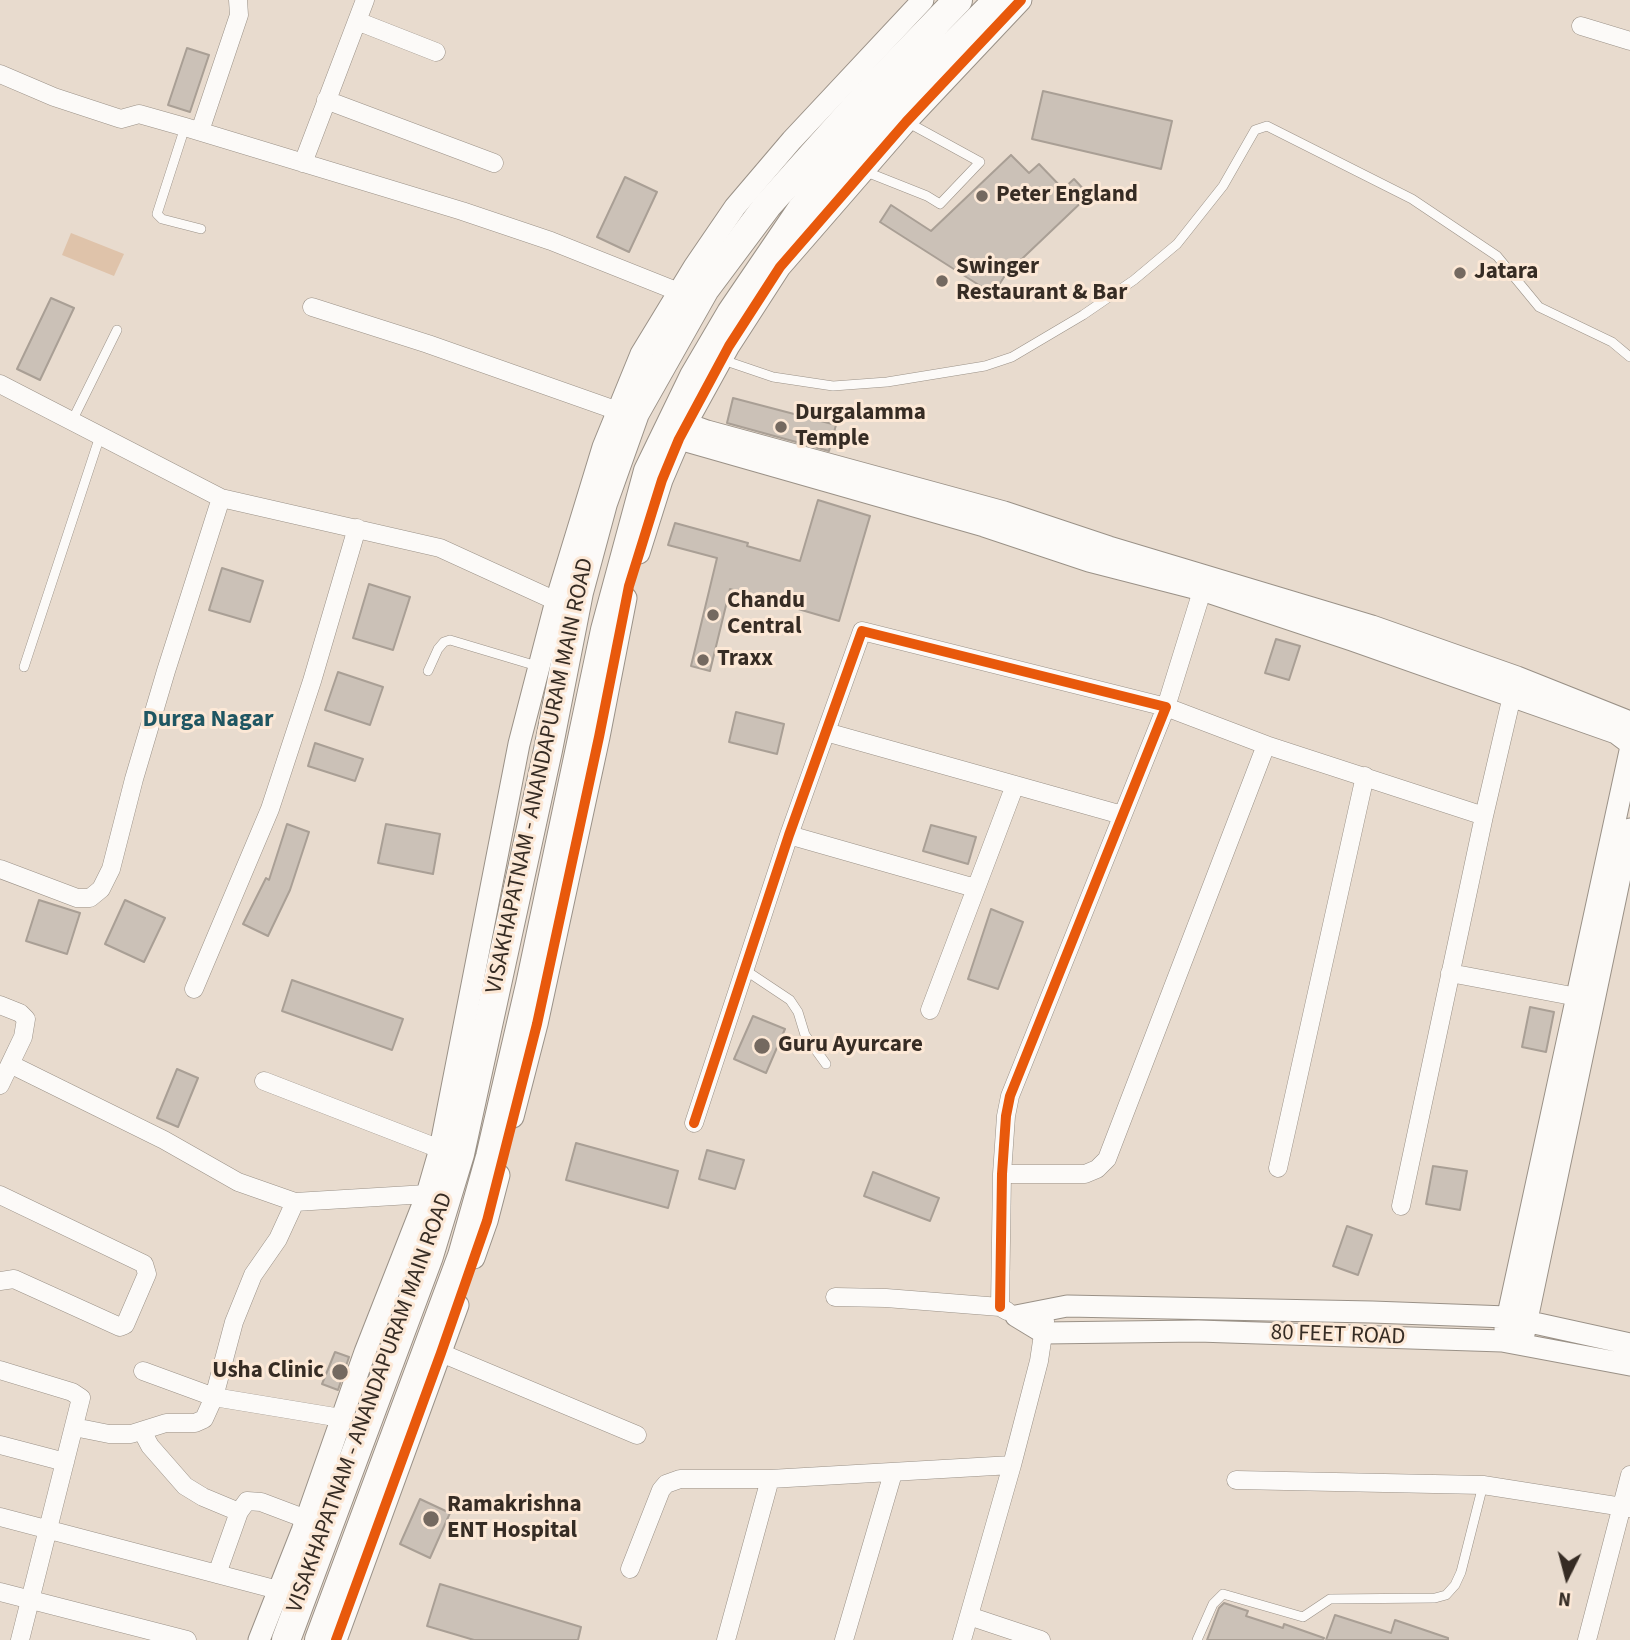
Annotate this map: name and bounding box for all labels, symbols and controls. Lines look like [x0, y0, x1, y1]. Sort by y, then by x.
place label: Peter England [996, 182, 1138, 210]
marker: Peter England [974, 188, 990, 204]
place label: Swinger Restaurant & Bar [956, 254, 1127, 308]
place label: Jatara [1474, 259, 1538, 287]
marker: Jatara [1452, 265, 1468, 281]
marker: Swinger Restaurant & Bar [934, 273, 950, 289]
place label: Durgalamma Temple [795, 400, 926, 454]
marker: Durgalamma Temple [773, 419, 789, 435]
street label: VISAKHAPATNAM - ANANDAPURAM MAIN ROAD [481, 556, 601, 996]
place label: Chandu Central [727, 588, 805, 642]
marker: Chandu Central [705, 607, 721, 623]
place label: Traxx [717, 646, 773, 674]
marker: Traxx [695, 652, 711, 668]
district label: Durga Nagar [142, 707, 274, 735]
place label: Guru Ayurcare [778, 1032, 923, 1060]
marker: Guru Ayurcare [752, 1036, 772, 1056]
street label: VISAKHAPATNAM - ANANDAPURAM MAIN ROAD [282, 1189, 460, 1617]
street label: 80 FEET ROAD [1270, 1320, 1406, 1352]
place label: Usha Clinic [212, 1358, 324, 1386]
marker: Usha Clinic [330, 1362, 350, 1382]
place label: Ramakrishna ENT Hospital [447, 1492, 582, 1546]
marker: Ramakrishna ENT Hospital [421, 1509, 441, 1529]
north arrow [1532, 1542, 1602, 1612]
text: N [1557, 1584, 1572, 1612]

